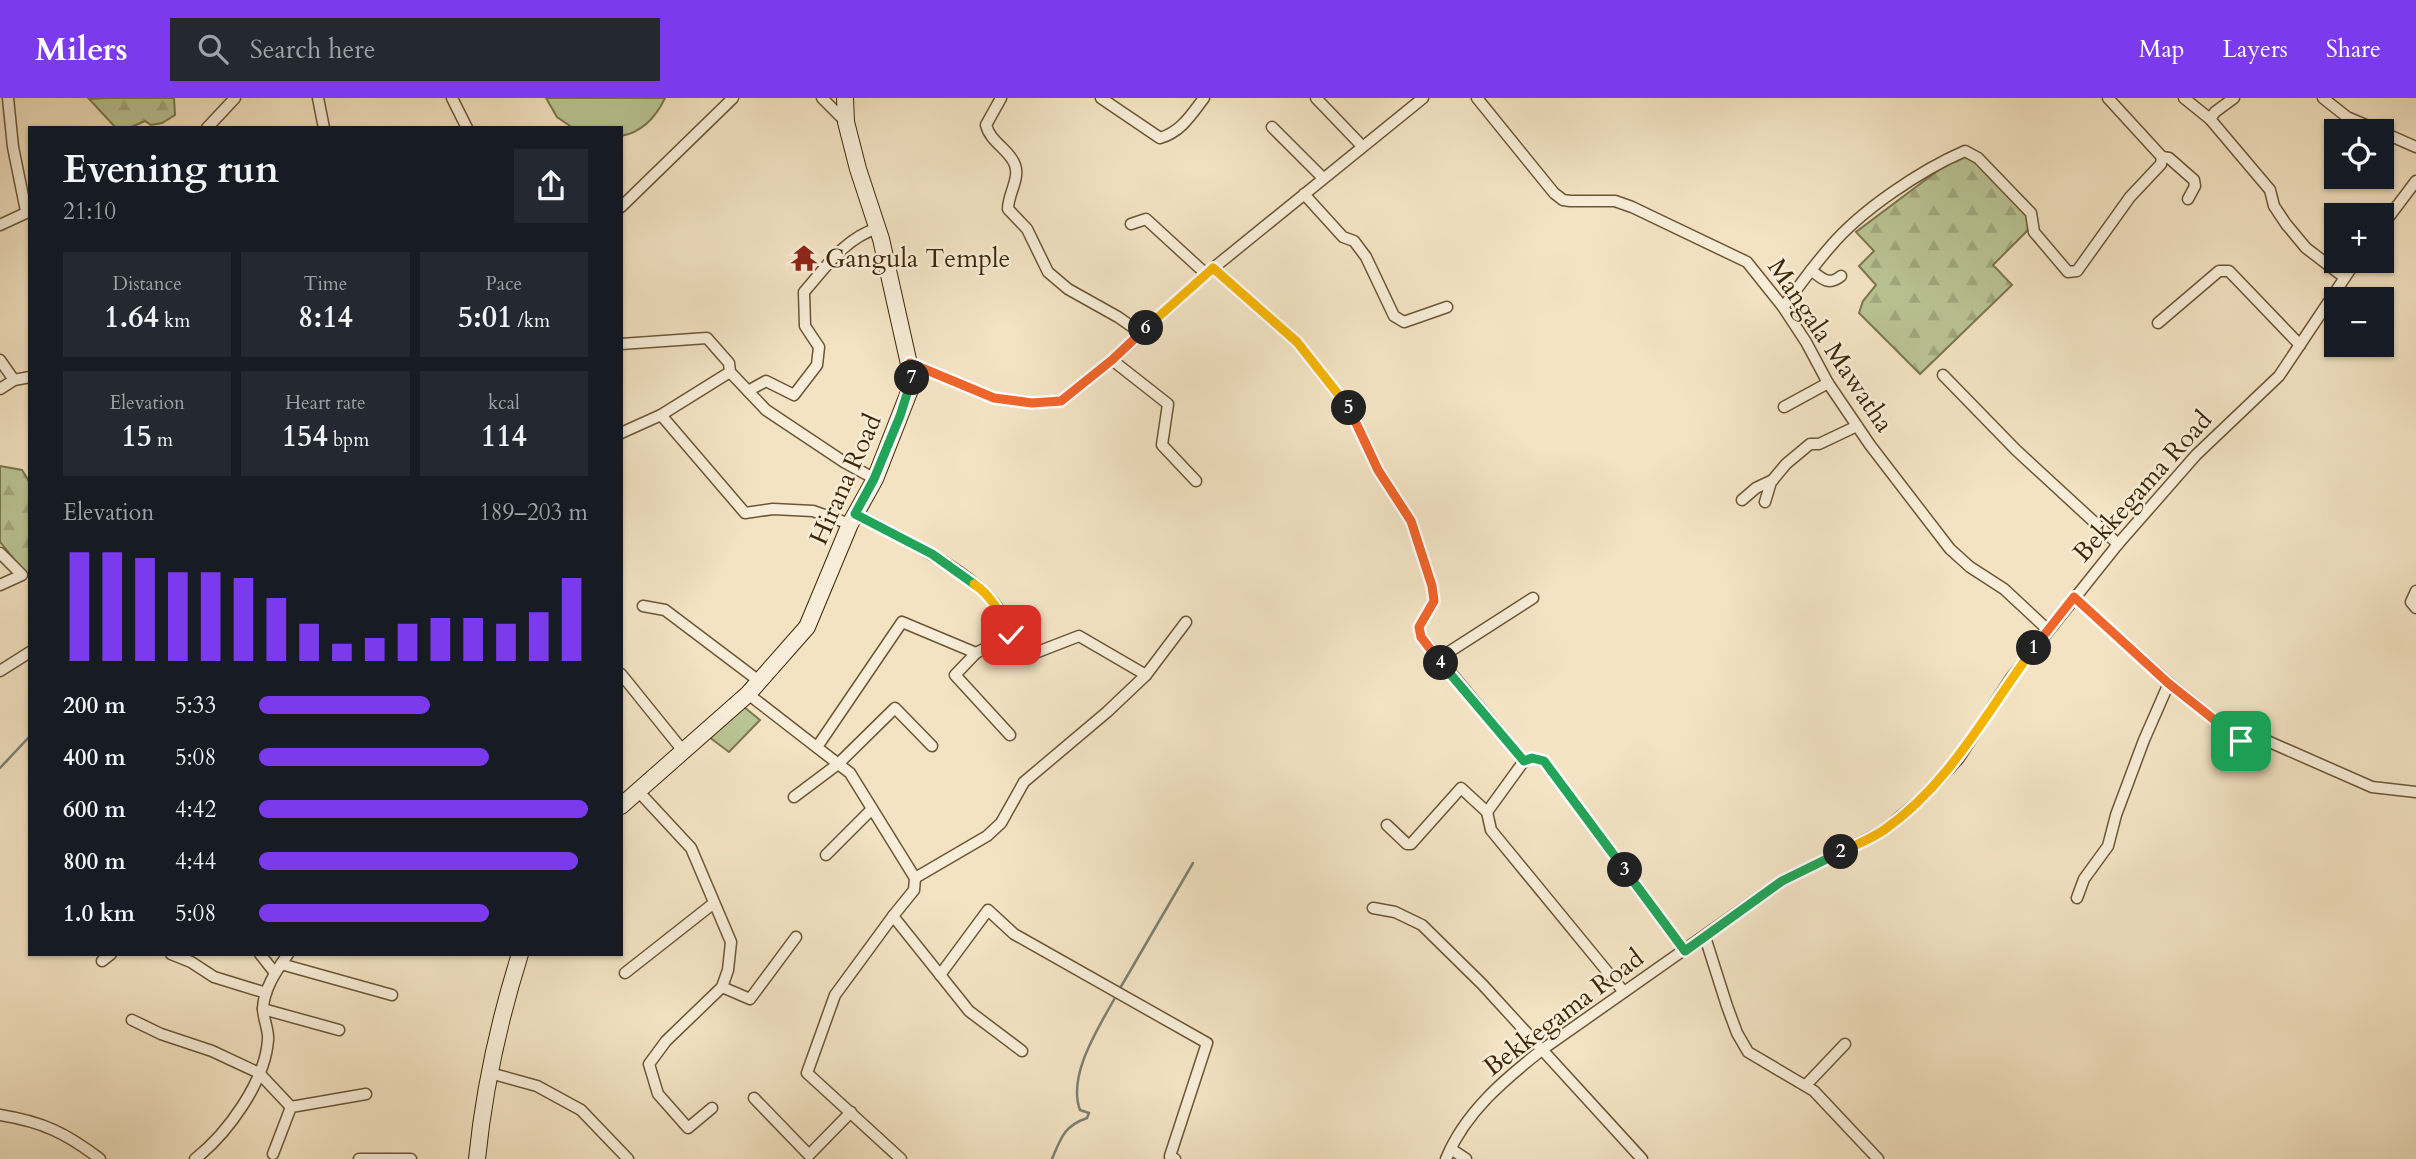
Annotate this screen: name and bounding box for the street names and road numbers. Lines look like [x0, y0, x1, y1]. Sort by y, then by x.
street label: Mangala Mawatha [1759, 251, 1902, 439]
street label: Bekkegama Road [2065, 403, 2220, 569]
street label: Hirana Road [801, 408, 890, 550]
street label: Bekkegama Road [1476, 940, 1651, 1084]

